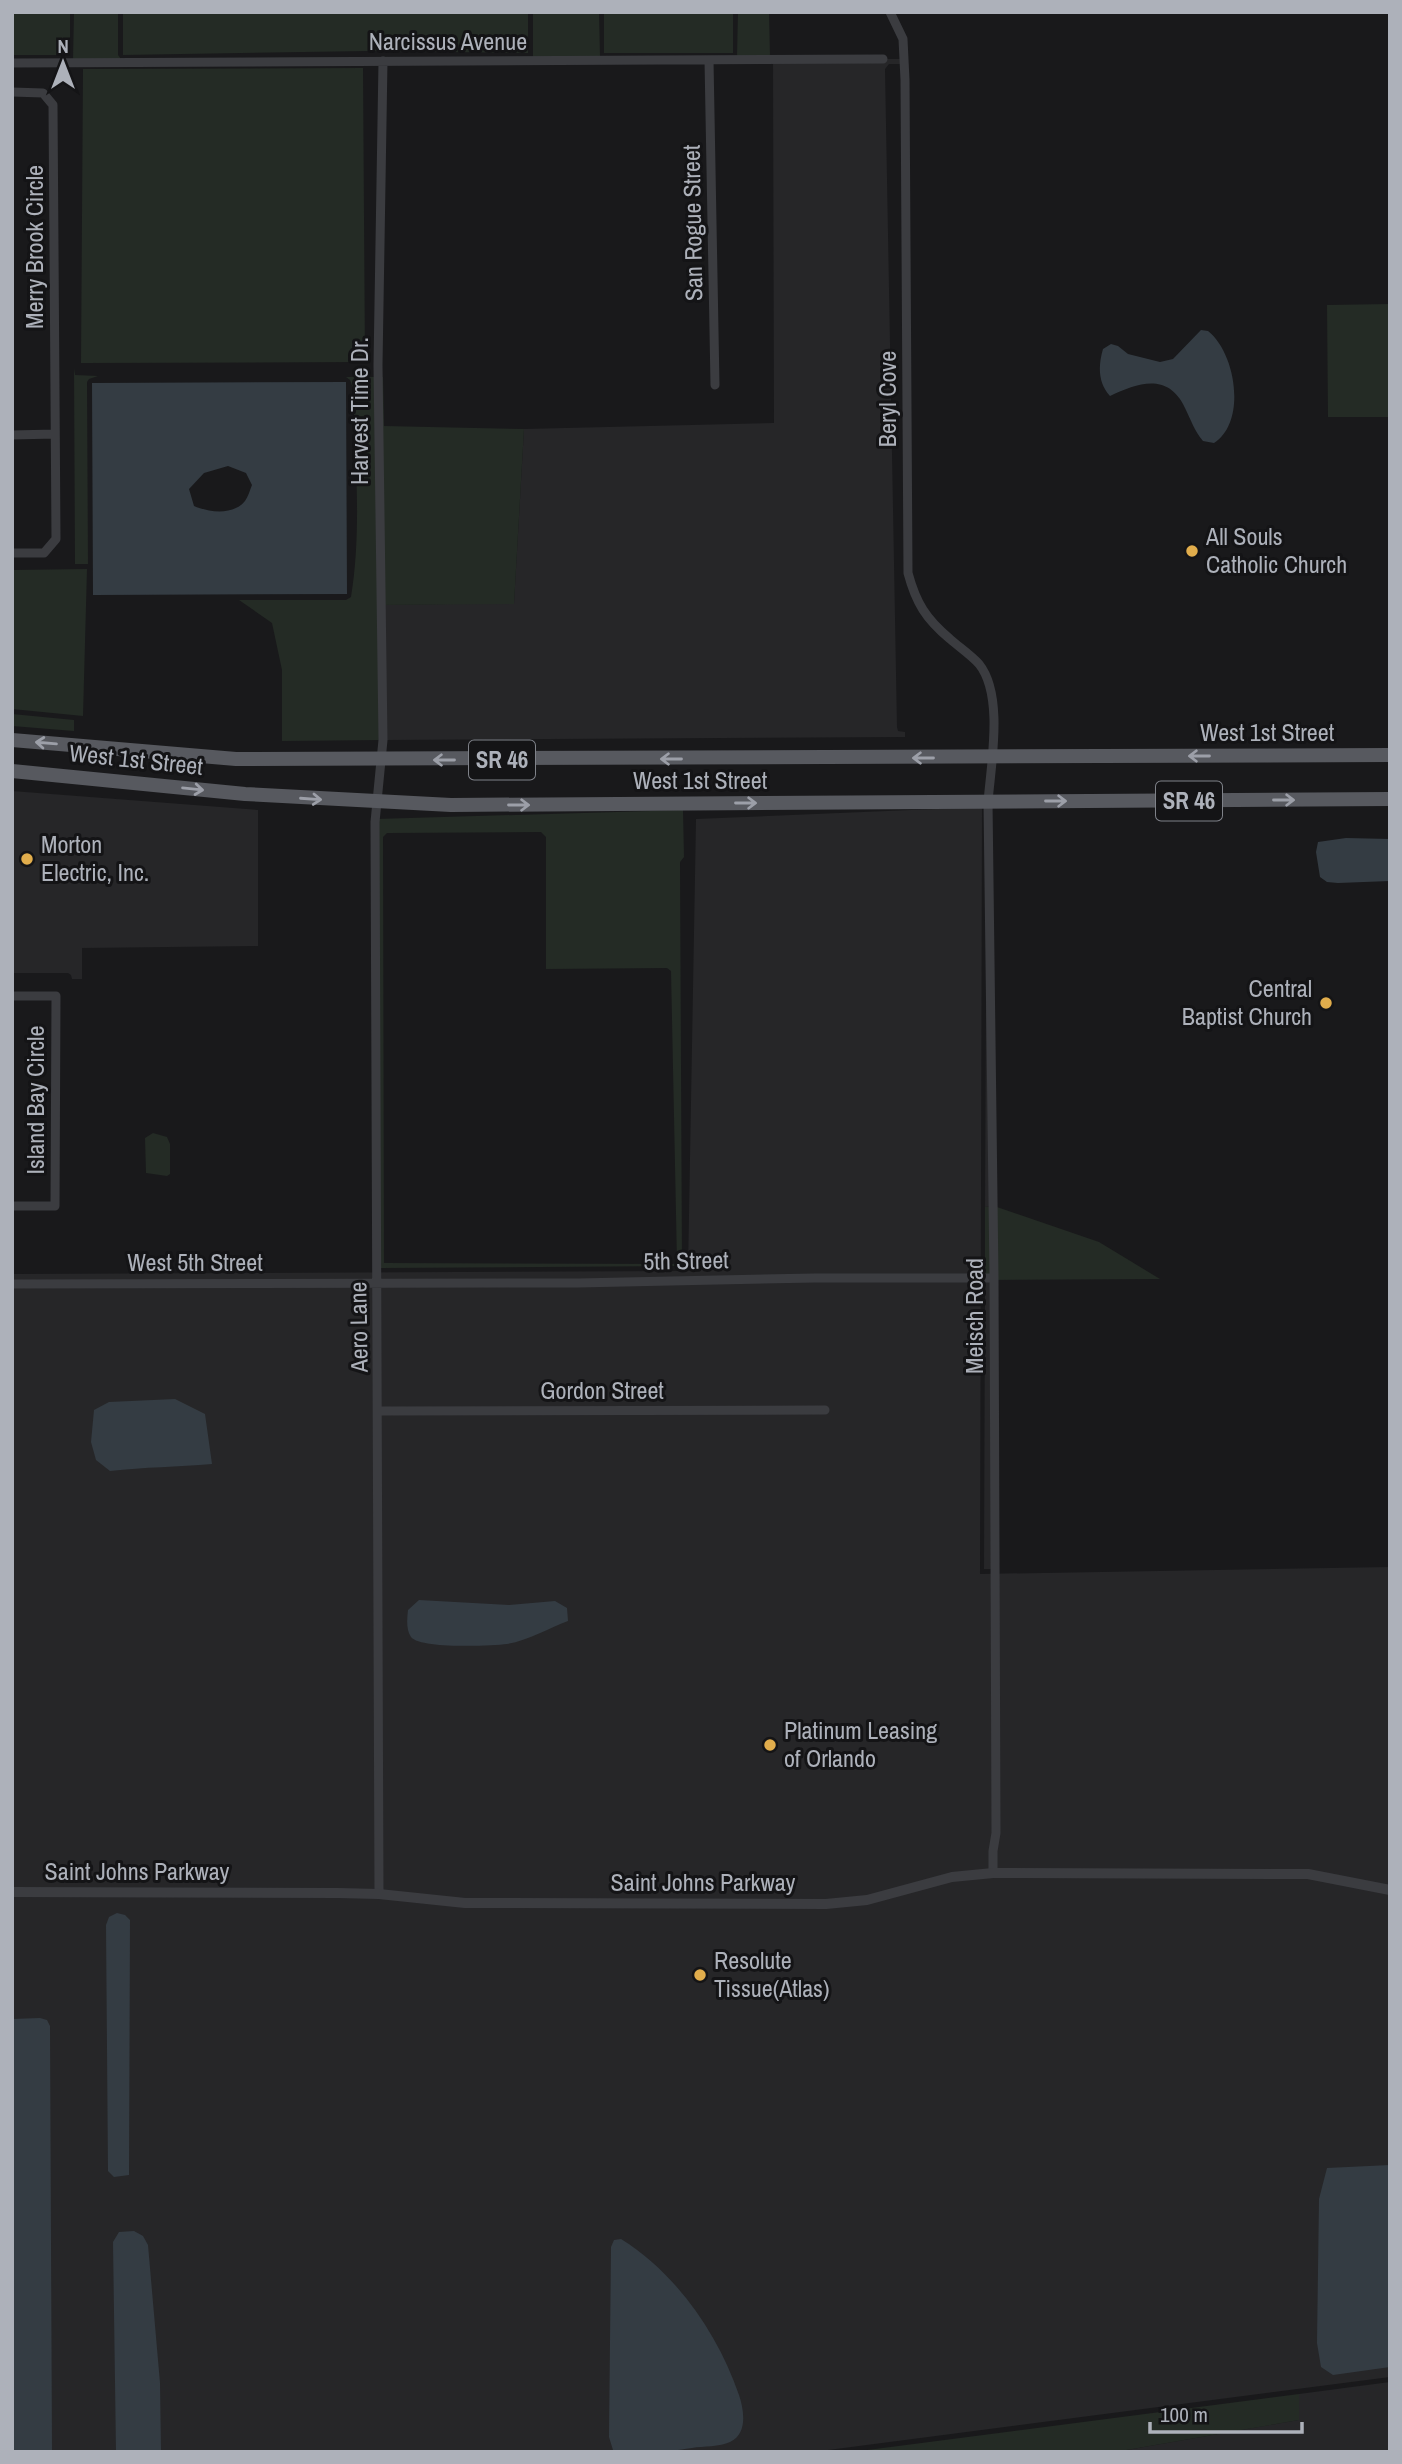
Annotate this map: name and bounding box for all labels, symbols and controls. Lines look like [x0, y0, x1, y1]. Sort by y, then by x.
street label: Narcissus Avenue [369, 25, 527, 57]
north arrow [28, 28, 98, 98]
text: N [57, 33, 69, 59]
street label: San Rogue Street [675, 144, 709, 302]
street label: Merry Brook Circle [18, 165, 50, 329]
street label: Harvest Time Dr. [343, 337, 375, 485]
street label: Beryl Cove [871, 351, 903, 447]
place label: All Souls Catholic Church [1205, 520, 1347, 580]
marker: All Souls Catholic Church [1184, 543, 1200, 559]
street label: West 1st Street [1200, 716, 1335, 748]
one-way arrow [35, 736, 57, 749]
street label: West 1st Street [68, 736, 205, 782]
road number: SR 46 [469, 740, 535, 780]
one-way arrow [1188, 749, 1211, 763]
one-way arrow [912, 751, 935, 765]
one-way arrow [660, 752, 683, 766]
one-way arrow [433, 753, 456, 767]
street label: West 1st Street [633, 764, 768, 796]
one-way arrow [181, 782, 204, 795]
road number: SR 46 [1156, 782, 1222, 820]
one-way arrow [299, 793, 322, 806]
one-way arrow [1272, 793, 1295, 807]
one-way arrow [1045, 794, 1068, 808]
one-way arrow [735, 796, 758, 810]
one-way arrow [507, 798, 530, 812]
place label: Morton Electric, Inc. [41, 828, 149, 888]
marker: Morton Electric, Inc. [19, 851, 35, 867]
place label: Central Baptist Church [1182, 972, 1312, 1032]
marker: Central Baptist Church [1318, 995, 1334, 1011]
street label: Island Bay Circle [19, 1026, 51, 1174]
street label: 5th Street [643, 1243, 729, 1277]
street label: West 5th Street [127, 1246, 263, 1278]
street label: Meisch Road [958, 1258, 990, 1374]
street label: Aero Lane [341, 1281, 375, 1374]
street label: Gordon Street [540, 1374, 664, 1406]
place label: Platinum Leasing of Orlando [784, 1714, 937, 1774]
marker: Platinum Leasing of Orlando [762, 1737, 778, 1753]
street label: Saint Johns Parkway [45, 1855, 230, 1887]
street label: Saint Johns Parkway [611, 1866, 796, 1898]
place label: Resolute Tissue(Atlas) [714, 1944, 830, 2004]
marker: Resolute Tissue(Atlas) [692, 1967, 708, 1983]
scale bar [1150, 2390, 1302, 2434]
text: 100 m [1160, 2400, 1208, 2429]

